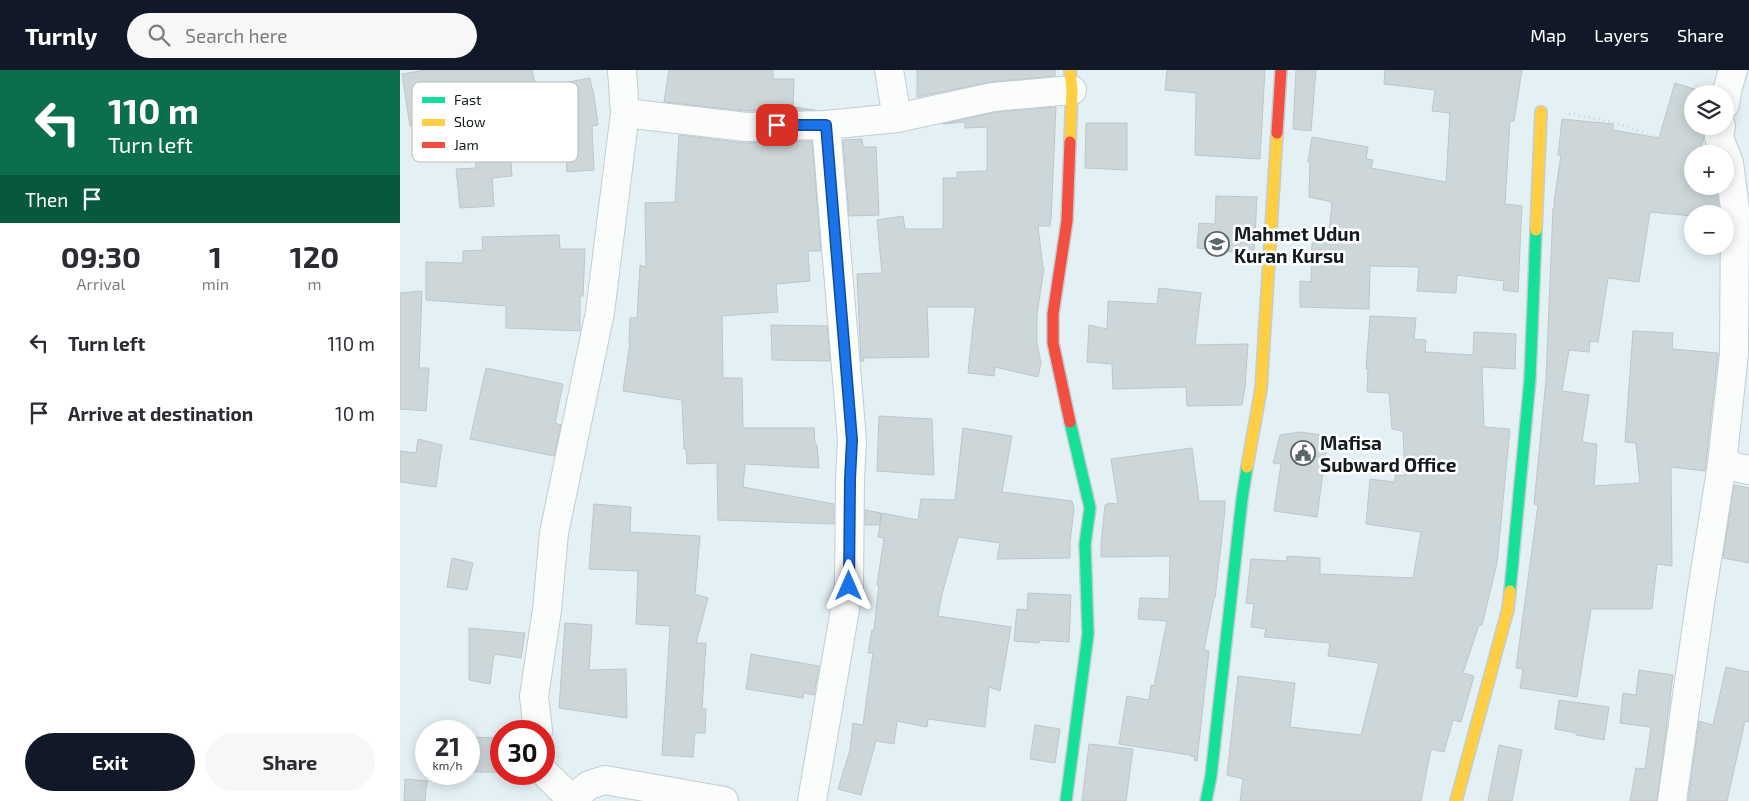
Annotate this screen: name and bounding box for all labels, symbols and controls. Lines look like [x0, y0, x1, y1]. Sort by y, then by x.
search box [127, 13, 477, 58]
text: Turnly [25, 21, 97, 50]
icon: search [145, 21, 173, 49]
text: Search here [185, 24, 287, 47]
text: Map [1530, 24, 1566, 46]
text: Layers [1594, 24, 1649, 46]
text: Share [1677, 24, 1724, 46]
legend [412, 82, 578, 162]
map controls [1684, 85, 1734, 255]
button: layers [1684, 85, 1734, 135]
text: 110 m [108, 89, 199, 131]
icon: left [25, 90, 90, 155]
text: Fast [454, 91, 481, 108]
pin [756, 104, 798, 146]
icon: arrive [763, 111, 791, 139]
text: Slow [454, 113, 486, 130]
text: Turn left [108, 131, 193, 157]
text: Jam [454, 136, 479, 153]
button: + [1684, 145, 1734, 195]
icon: arrive [78, 185, 106, 213]
text: Then [25, 188, 68, 211]
button: − [1684, 205, 1734, 255]
place label: Mahmet Udun Kuran Kursu [1234, 222, 1360, 267]
school or university icon: Mahmet Udun Kuran Kursu [1204, 231, 1230, 257]
text: 09:30 [61, 238, 141, 274]
text: 1 [209, 238, 222, 274]
text: 120 [290, 238, 339, 274]
text: Arrival [77, 274, 125, 293]
text: min [202, 274, 229, 293]
text: m [308, 274, 322, 293]
icon: left [25, 329, 53, 357]
text: Turn left [68, 332, 145, 355]
text: 110 m [328, 332, 375, 355]
icon: arrive [25, 399, 53, 427]
text: Arrive at destination [68, 402, 253, 425]
text: 10 m [335, 402, 375, 425]
place label: Mafisa Subward Office [1320, 431, 1457, 476]
public building icon: Mafisa Subward Office [1290, 440, 1316, 466]
position arrow [822, 559, 874, 611]
speed limit sign: 30 [490, 720, 555, 785]
text: 21 [435, 731, 460, 761]
button: Exit [25, 733, 195, 791]
button: Share [205, 733, 375, 791]
text: km/h [433, 758, 462, 772]

